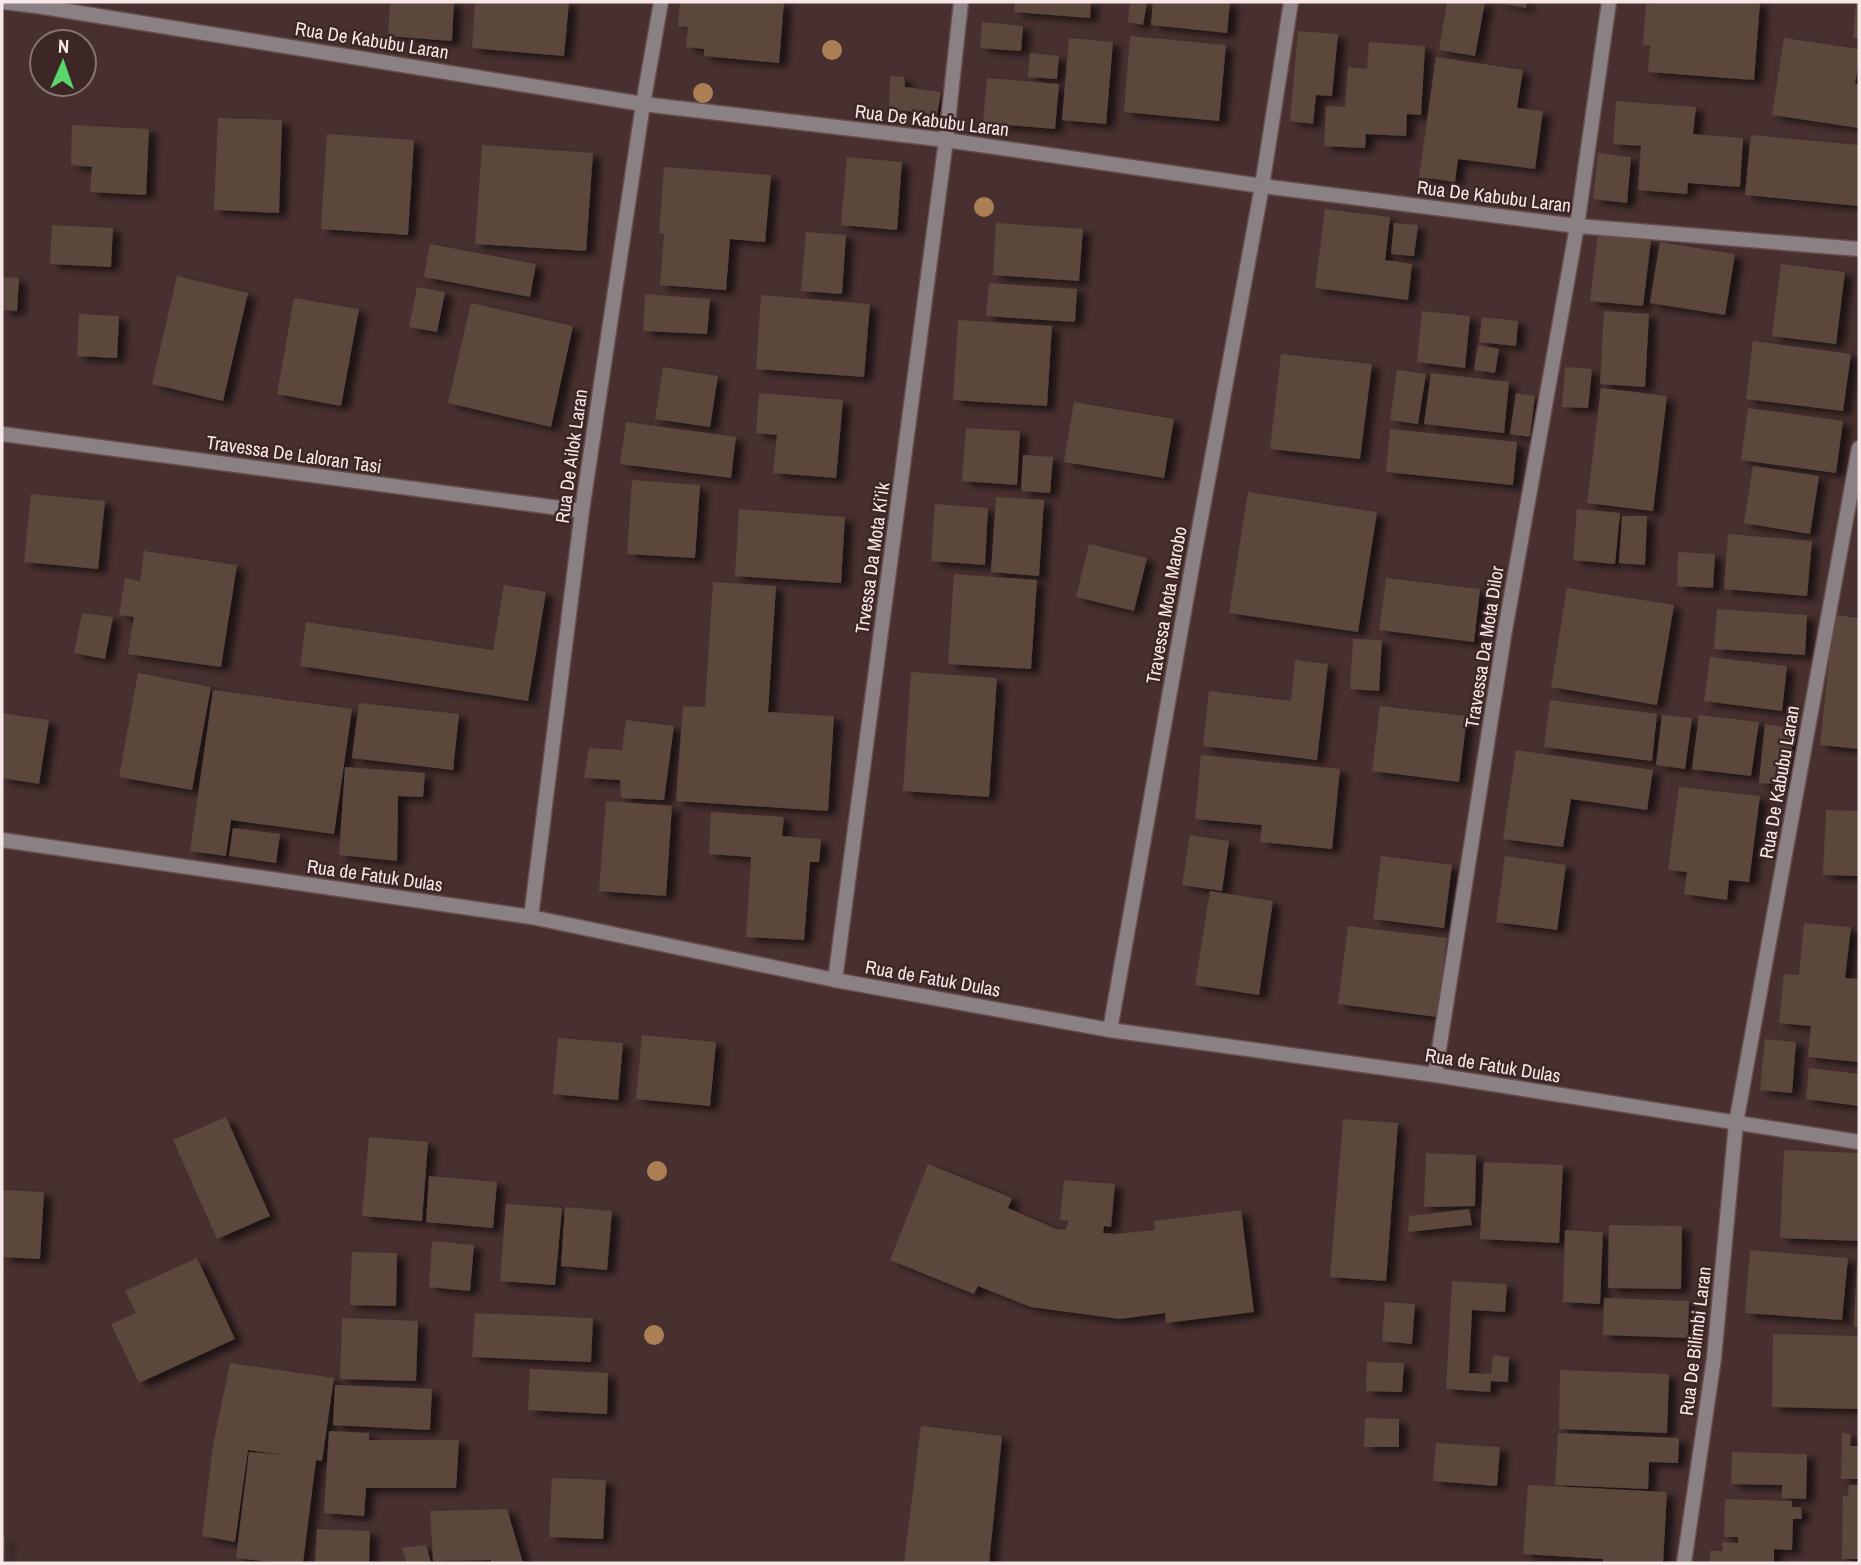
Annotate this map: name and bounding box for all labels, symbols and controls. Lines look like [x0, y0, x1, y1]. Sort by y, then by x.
street label: Rua De Kabubu Laran [293, 15, 451, 65]
north arrow [28, 28, 98, 98]
text: N [58, 33, 70, 59]
street label: Rua De Kabubu Laran [853, 98, 1011, 142]
street label: Rua De Kabubu Laran [1415, 174, 1573, 218]
street label: Rua De Ailok Laran [549, 387, 593, 525]
street label: Travessa De Laloran Tasi [205, 429, 383, 479]
street label: Trvessa Da Mota Ki’ik [849, 480, 896, 635]
street label: Travessa Mota Marobo [1139, 524, 1193, 686]
street label: Travessa Da Mota Dilor [1458, 563, 1510, 730]
street label: Rua De Kabubu Laran [1753, 703, 1805, 861]
street label: Rua de Fatuk Dulas [305, 853, 445, 897]
street label: Rua de Fatuk Dulas [863, 953, 1003, 1003]
street label: Rua de Fatuk Dulas [1423, 1041, 1563, 1089]
street label: Rua De Bilimbi Laran [1673, 1265, 1717, 1417]

